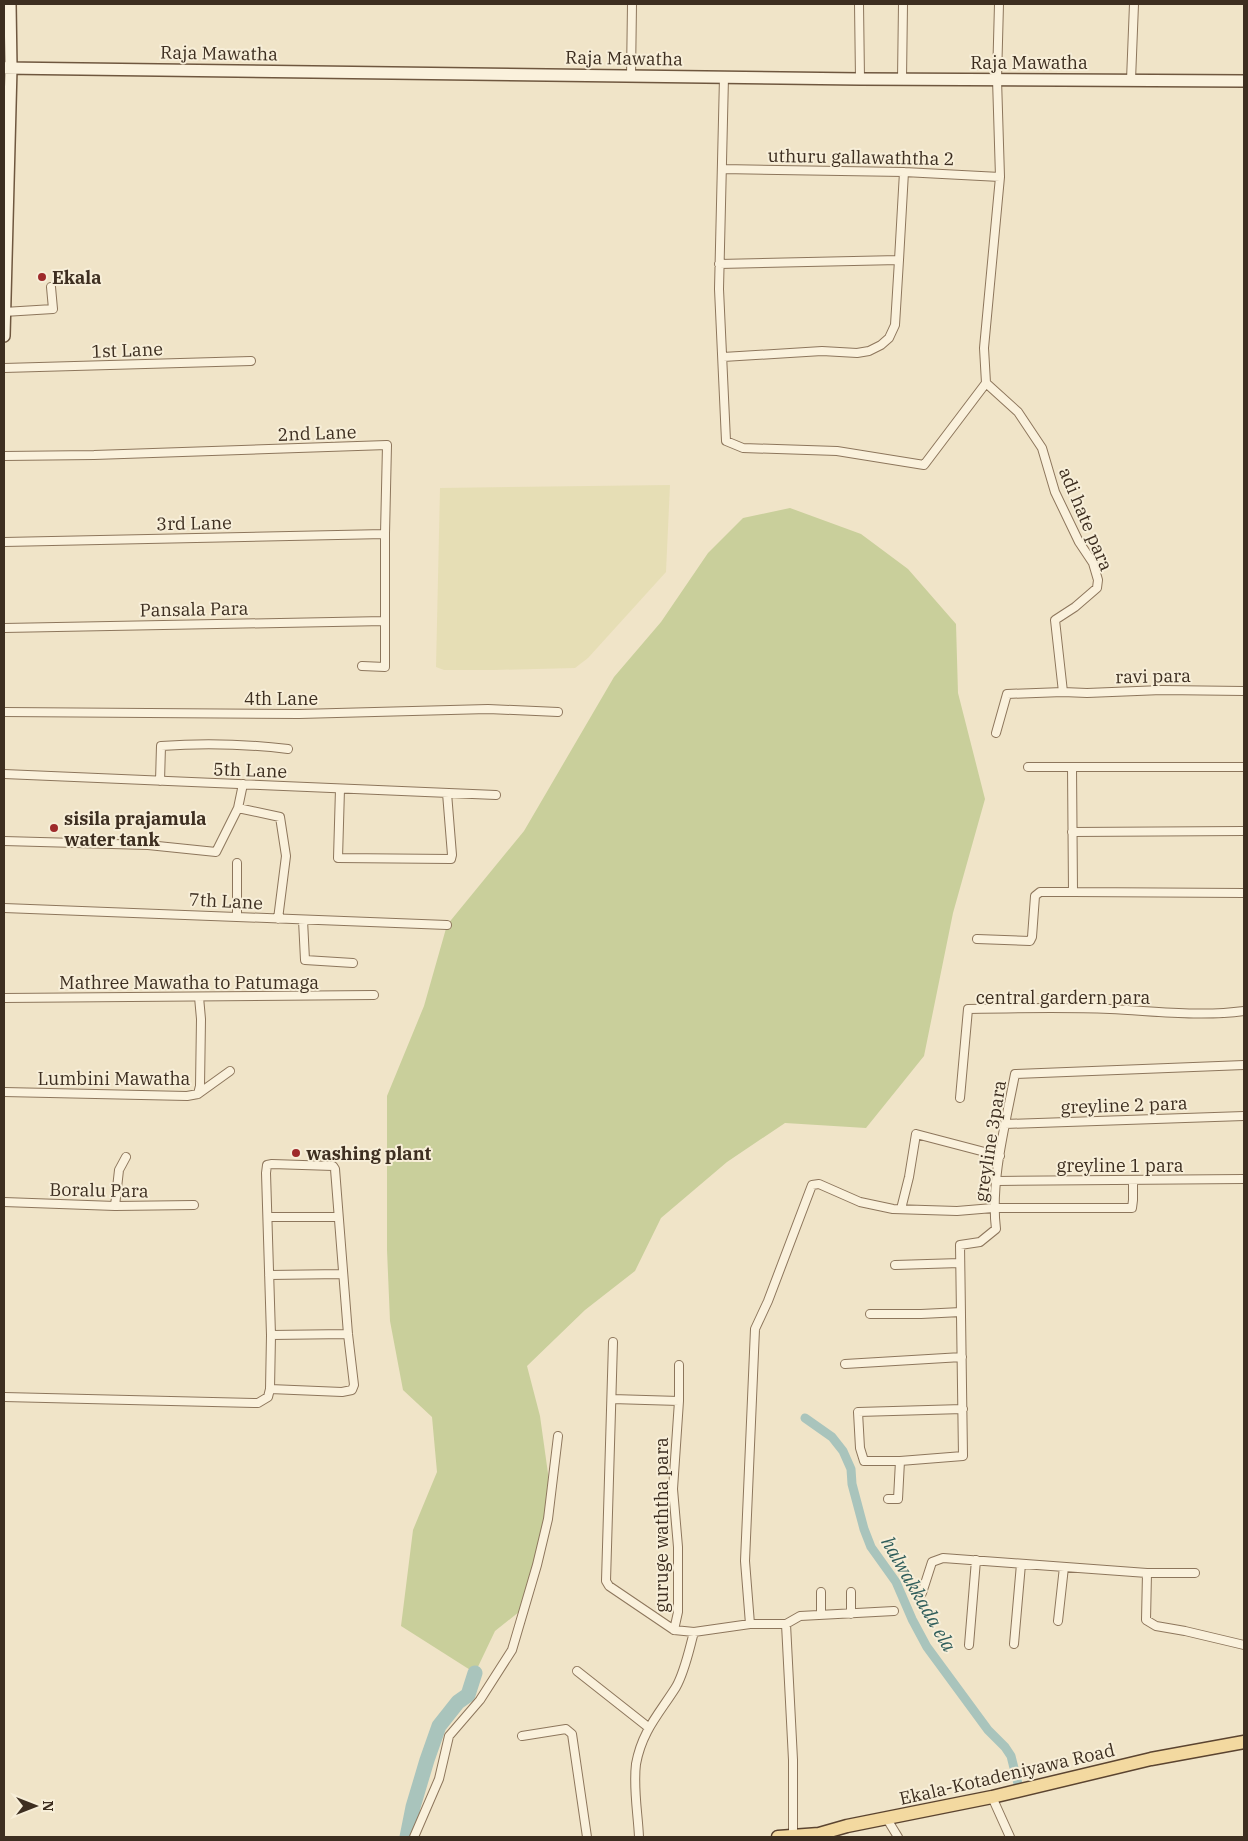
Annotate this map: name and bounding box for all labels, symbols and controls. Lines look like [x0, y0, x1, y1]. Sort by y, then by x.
street label: Raja Mawatha [160, 40, 278, 66]
street label: Raja Mawatha [565, 45, 683, 71]
street label: Raja Mawatha [970, 51, 1088, 74]
street label: uthuru gallawaththa 2 [767, 144, 955, 170]
place label: Ekala [52, 266, 101, 289]
marker: Ekala [36, 271, 48, 283]
street label: 1st Lane [91, 337, 163, 363]
street label: 2nd Lane [277, 420, 357, 446]
street label: adi hate para [1054, 464, 1118, 575]
street label: 3rd Lane [156, 511, 232, 535]
street label: Pansala Para [139, 597, 249, 621]
street label: ravi para [1115, 664, 1191, 688]
street label: 4th Lane [244, 687, 318, 710]
street label: 5th Lane [213, 757, 287, 783]
place label: sisila prajamula water tank [64, 807, 207, 851]
marker: sisila prajamula water tank [48, 822, 60, 834]
street label: 7th Lane [188, 888, 264, 914]
street label: Mathree Mawatha to Patumaga [59, 971, 319, 994]
street label: central gardern para [976, 986, 1150, 1009]
street label: Lumbini Mawatha [38, 1067, 191, 1090]
street label: greyline 3para [969, 1078, 1011, 1204]
street label: greyline 2 para [1060, 1091, 1188, 1119]
place label: washing plant [306, 1142, 432, 1165]
marker: washing plant [290, 1147, 302, 1159]
street label: greyline 1 para [1056, 1154, 1184, 1177]
street label: Boralu Para [49, 1178, 149, 1202]
street label: guruge waththa para [650, 1437, 673, 1613]
water label: halwakkada ela [876, 1532, 962, 1656]
street label: Ekala-Kotadeniyawa Road [897, 1738, 1117, 1810]
north arrow [10, 1781, 60, 1831]
text: N [39, 1800, 57, 1812]

